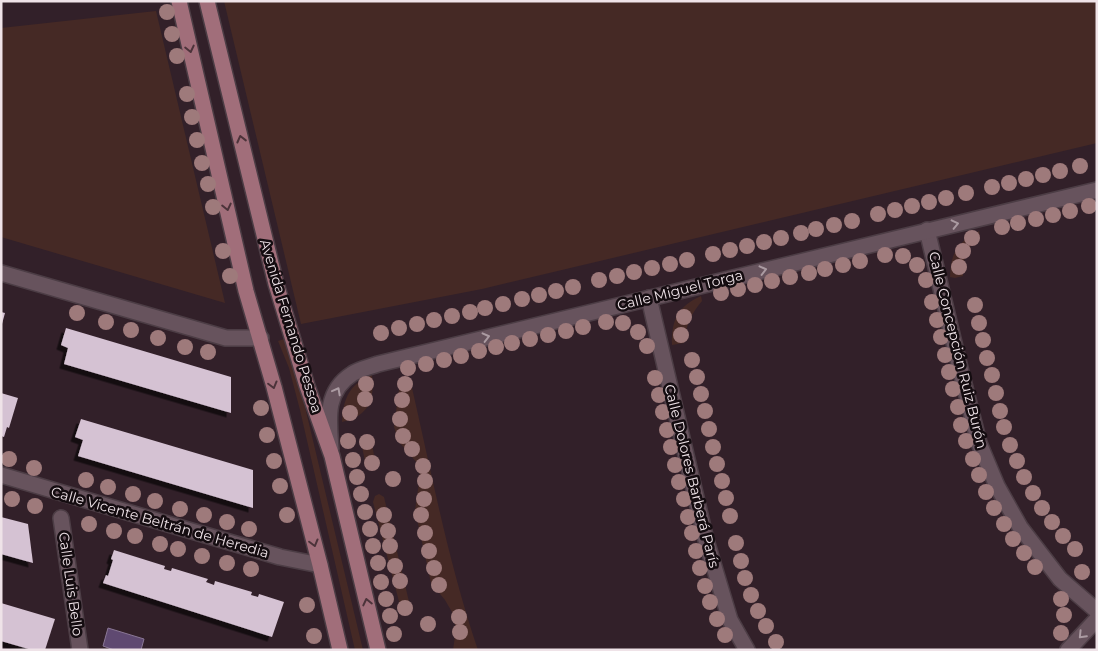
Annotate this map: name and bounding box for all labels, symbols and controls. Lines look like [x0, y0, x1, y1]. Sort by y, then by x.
one-way arrow [184, 44, 195, 53]
one-way arrow [236, 135, 247, 144]
one-way arrow [221, 202, 232, 211]
one-way arrow [950, 219, 959, 230]
street label: Avenida Fernando Pessoa [256, 237, 326, 415]
street label: Calle Concepción Ruiz Burón [925, 250, 991, 450]
one-way arrow [758, 265, 767, 276]
street label: Calle Miguel Torga [615, 266, 745, 314]
one-way arrow [481, 332, 490, 343]
one-way arrow [267, 381, 278, 390]
street label: Calle Dolores Barberá París [660, 382, 724, 570]
one-way arrow [331, 388, 341, 397]
street label: Calle Vicente Beltrán de Heredia [49, 482, 271, 562]
street label: Calle Luis Bello [55, 531, 87, 637]
one-way arrow [309, 538, 319, 546]
one-way arrow [362, 598, 373, 607]
one-way arrow [1079, 629, 1088, 638]

